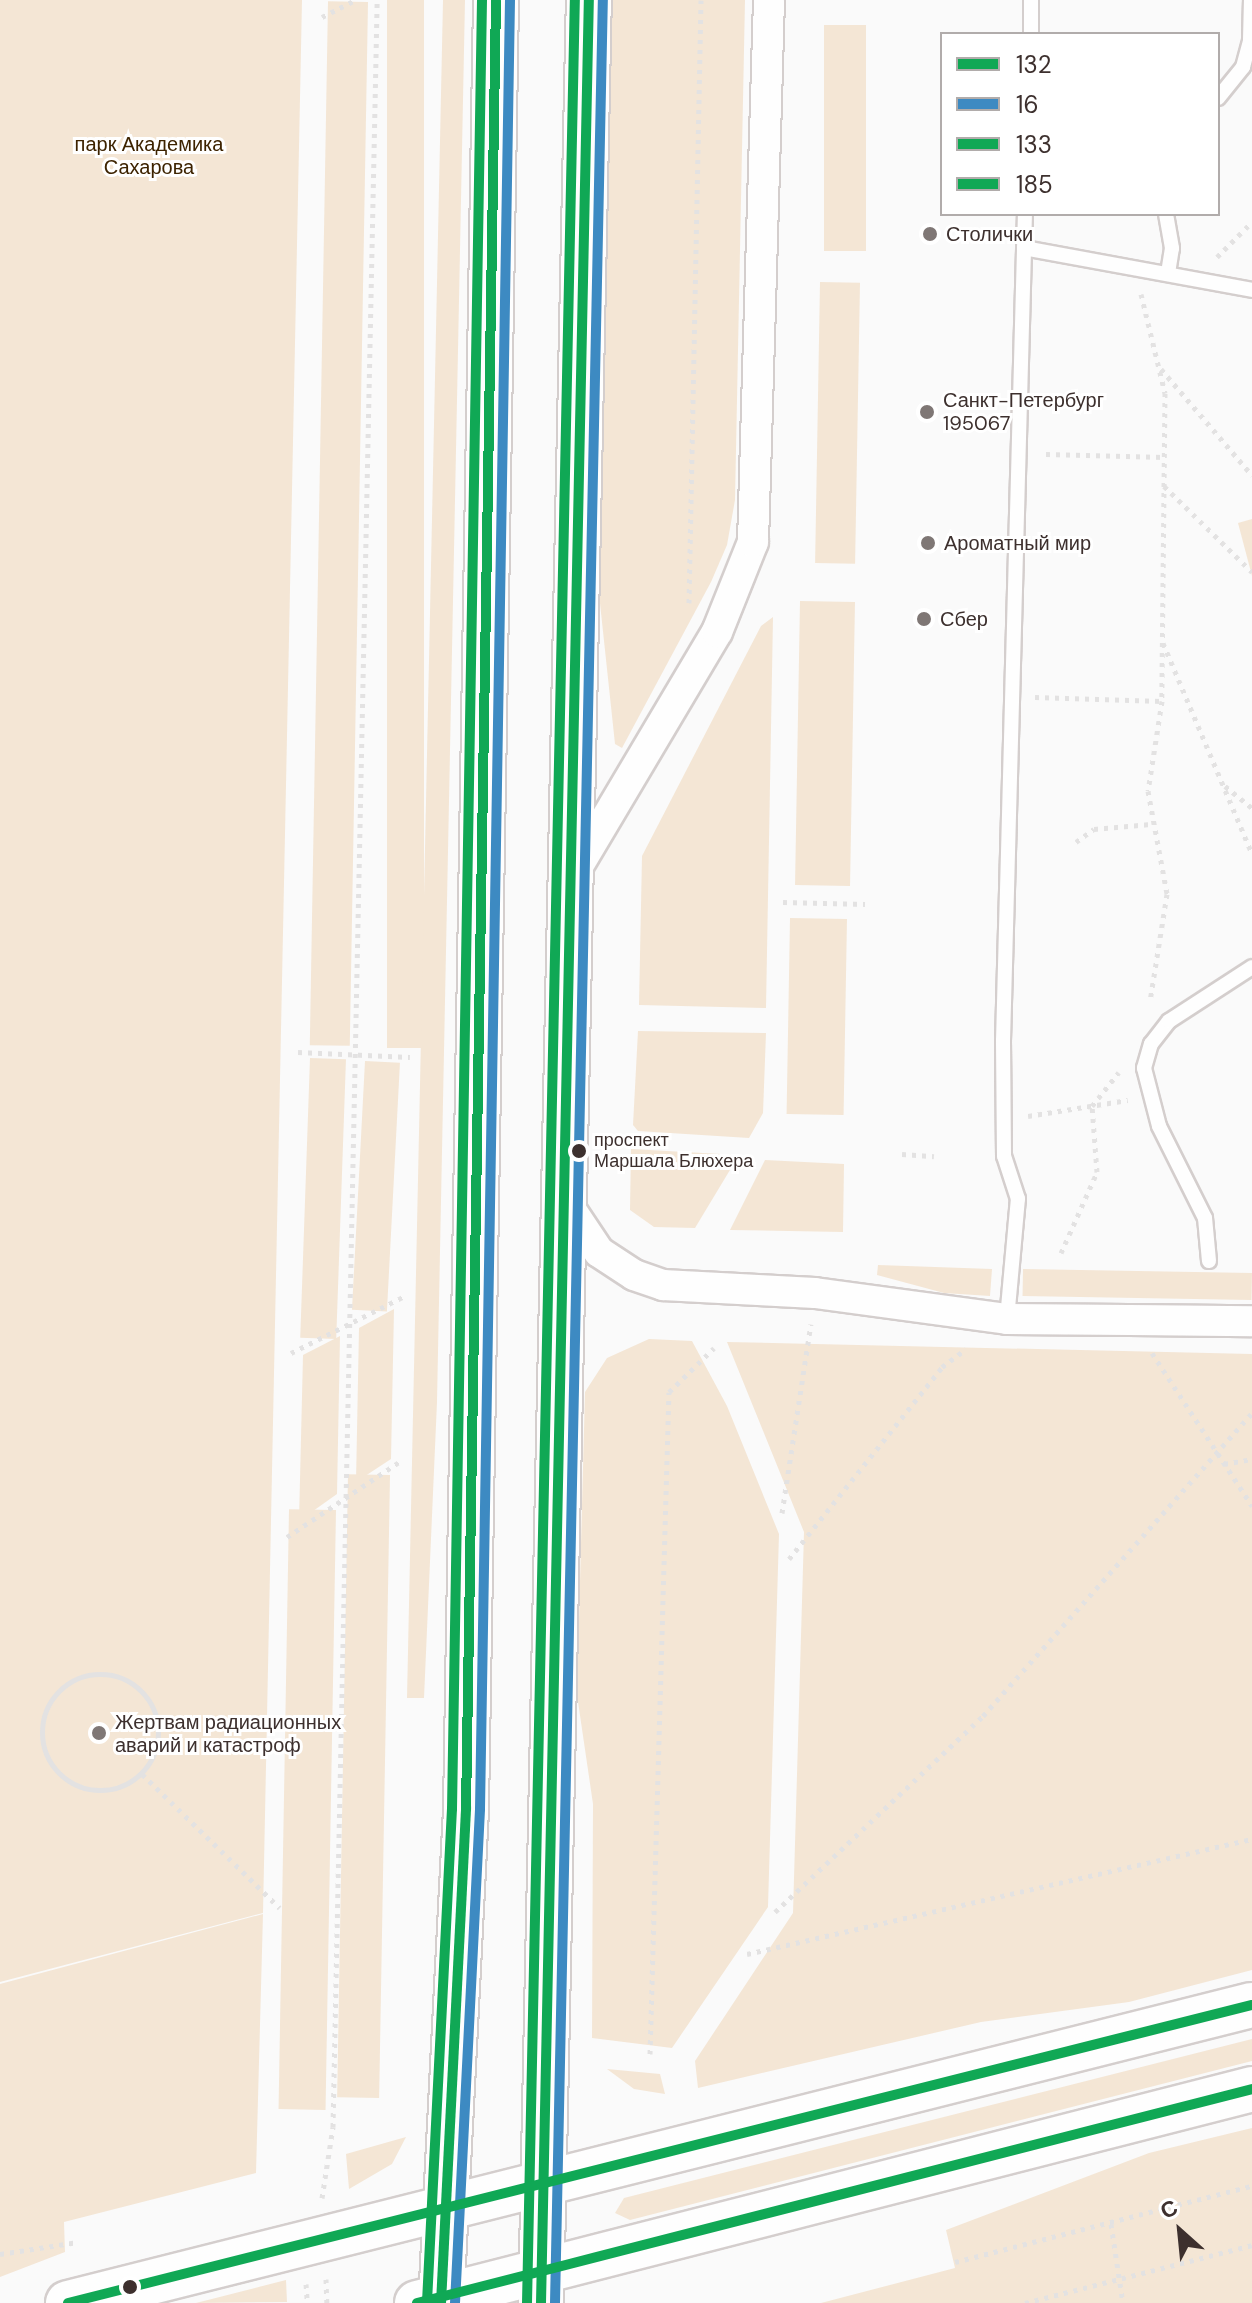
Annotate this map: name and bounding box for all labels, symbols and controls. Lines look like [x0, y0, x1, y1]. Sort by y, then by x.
legend [940, 32, 1220, 216]
text: 132 [1016, 49, 1052, 80]
text: 16 [1016, 89, 1039, 120]
text: 133 [1016, 129, 1052, 160]
park label: парк Академика Сахарова [75, 133, 223, 180]
text: 185 [1016, 169, 1053, 200]
place label: Столички [946, 222, 1033, 246]
marker: Столички [921, 225, 939, 243]
place label: Санкт-Петербург 195067 [943, 388, 1104, 435]
marker: Санкт-Петербург 195067 [918, 403, 936, 421]
place label: Ароматный мир [944, 531, 1091, 555]
marker: Ароматный мир [919, 534, 937, 552]
place label: Сбер [940, 607, 988, 631]
marker: Сбер [915, 610, 933, 628]
place label: проспект Маршала Блюхера [594, 1130, 753, 1172]
marker: проспект Маршала Блюхера [571, 1143, 587, 1159]
place label: Жертвам радиационных аварий и катастроф [115, 1710, 341, 1757]
marker: Жертвам радиационных аварий и катастроф [90, 1724, 108, 1742]
north arrow [1140, 2191, 1220, 2271]
text: С [1155, 2193, 1183, 2226]
unlabelled marker [122, 2279, 138, 2295]

